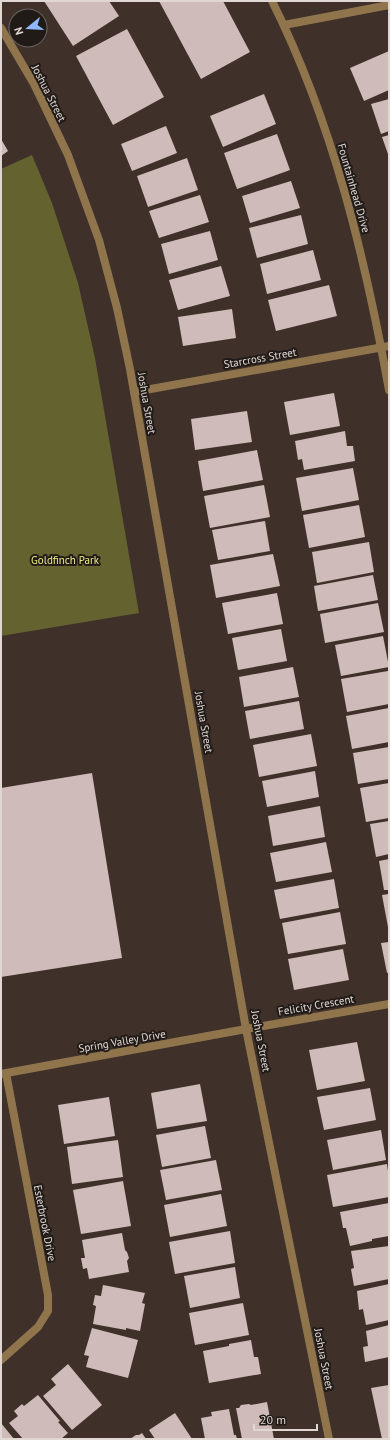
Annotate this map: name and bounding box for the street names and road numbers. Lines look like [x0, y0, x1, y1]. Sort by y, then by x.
street label: Joshua Street [28, 61, 69, 124]
street label: Fountainhead Drive [335, 142, 374, 235]
street label: Starcross Street [223, 345, 298, 371]
street label: Joshua Street [135, 370, 159, 435]
street label: Joshua Street [192, 689, 216, 754]
street label: Felicity Crescent [277, 991, 355, 1019]
street label: Joshua Street [248, 1008, 274, 1073]
street label: Spring Valley Drive [77, 1026, 167, 1056]
street label: Esterbrook Drive [31, 1184, 59, 1263]
street label: Joshua Street [311, 1326, 337, 1391]

